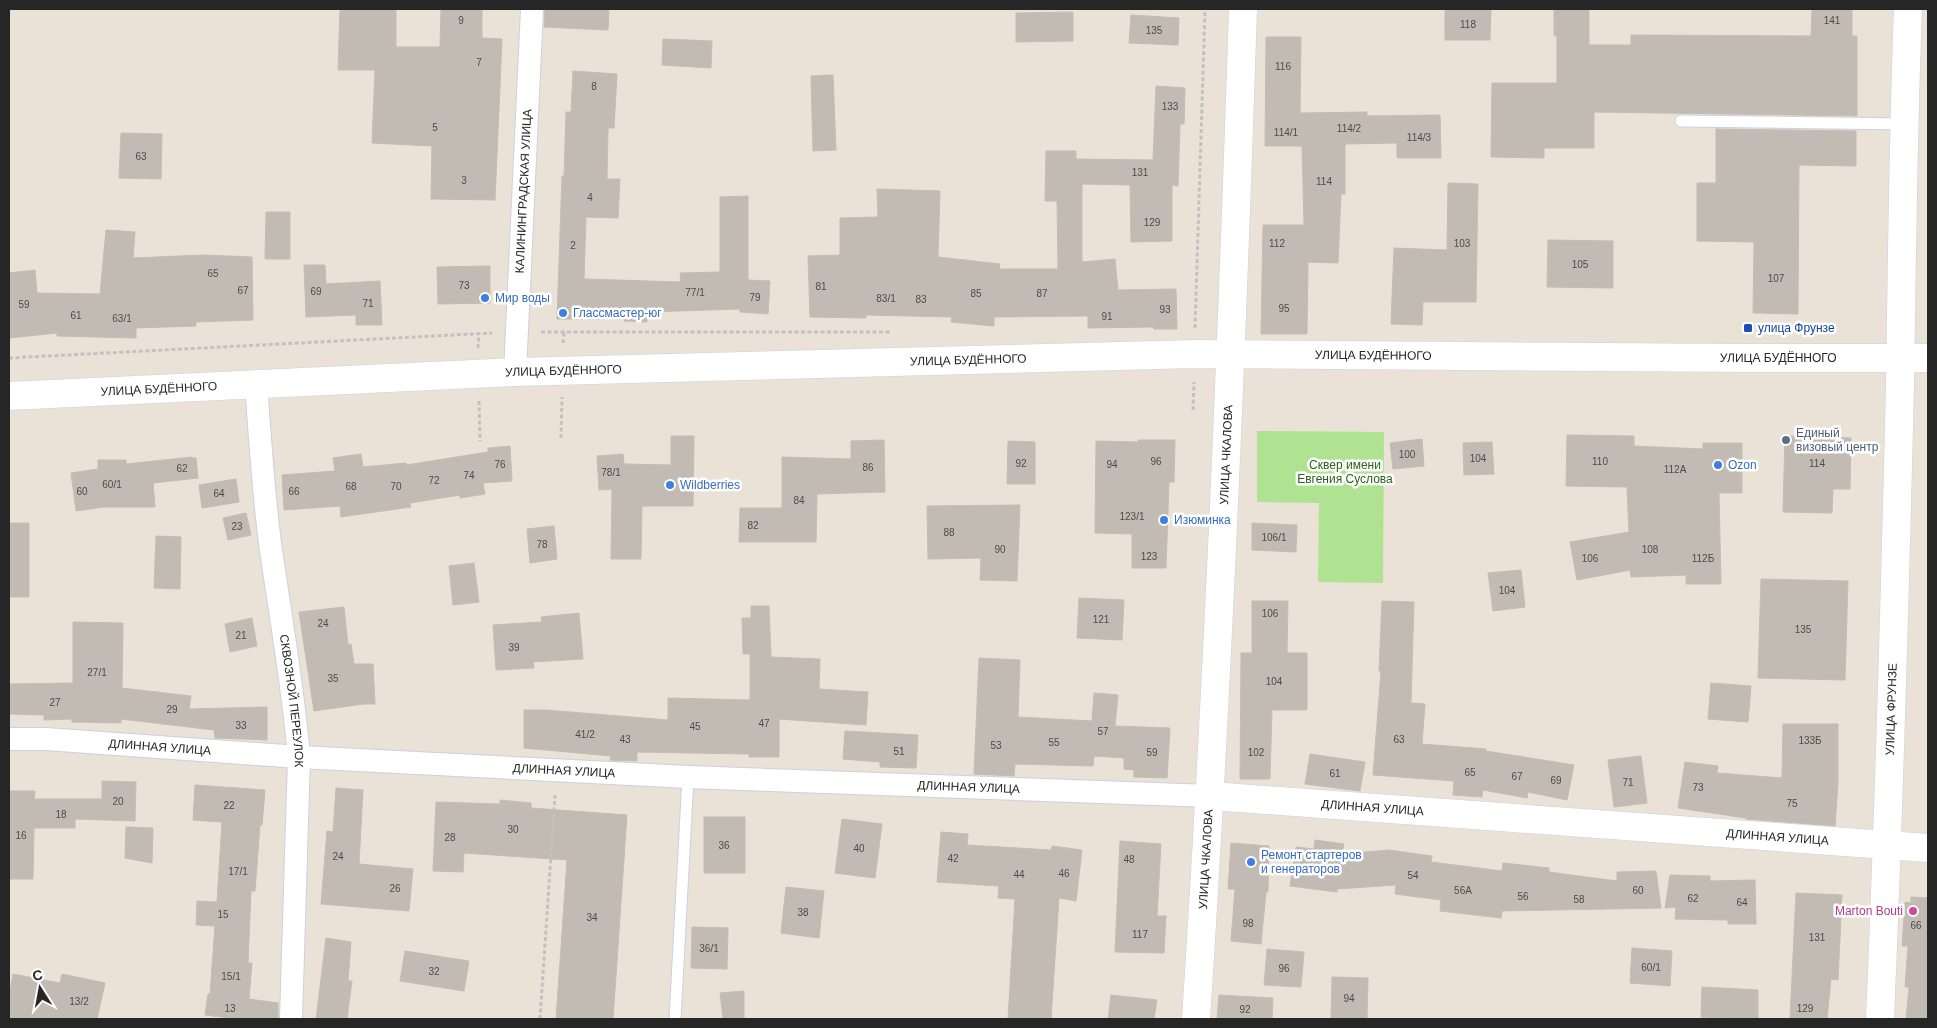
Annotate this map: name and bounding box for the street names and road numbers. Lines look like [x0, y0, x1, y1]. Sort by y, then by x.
street label: КАЛИНИНГРАДСКАЯ УЛИЦА [513, 109, 534, 274]
street label: УЛИЦА БУДЁННОГО [1315, 348, 1432, 363]
street label: УЛИЦА БУДЁННОГО [910, 351, 1027, 369]
street label: УЛИЦА БУДЁННОГО [1720, 351, 1837, 365]
street label: УЛИЦА БУДЁННОГО [505, 362, 622, 379]
street label: УЛИЦА БУДЁННОГО [100, 379, 217, 399]
street label: УЛИЦА ЧКАЛОВА [1217, 405, 1235, 505]
street label: СКВОЗНОЙ ПЕРЕУЛОК [277, 633, 306, 768]
street label: УЛИЦА ФРУНЗЕ [1883, 663, 1900, 756]
street label: ДЛИННАЯ УЛИЦА [108, 736, 211, 758]
street label: ДЛИННАЯ УЛИЦА [512, 761, 616, 780]
street label: ДЛИННАЯ УЛИЦА [917, 778, 1020, 796]
street label: ДЛИННАЯ УЛИЦА [1321, 797, 1424, 818]
street label: УЛИЦА ЧКАЛОВА [1196, 809, 1216, 910]
street label: ДЛИННАЯ УЛИЦА [1726, 826, 1829, 848]

